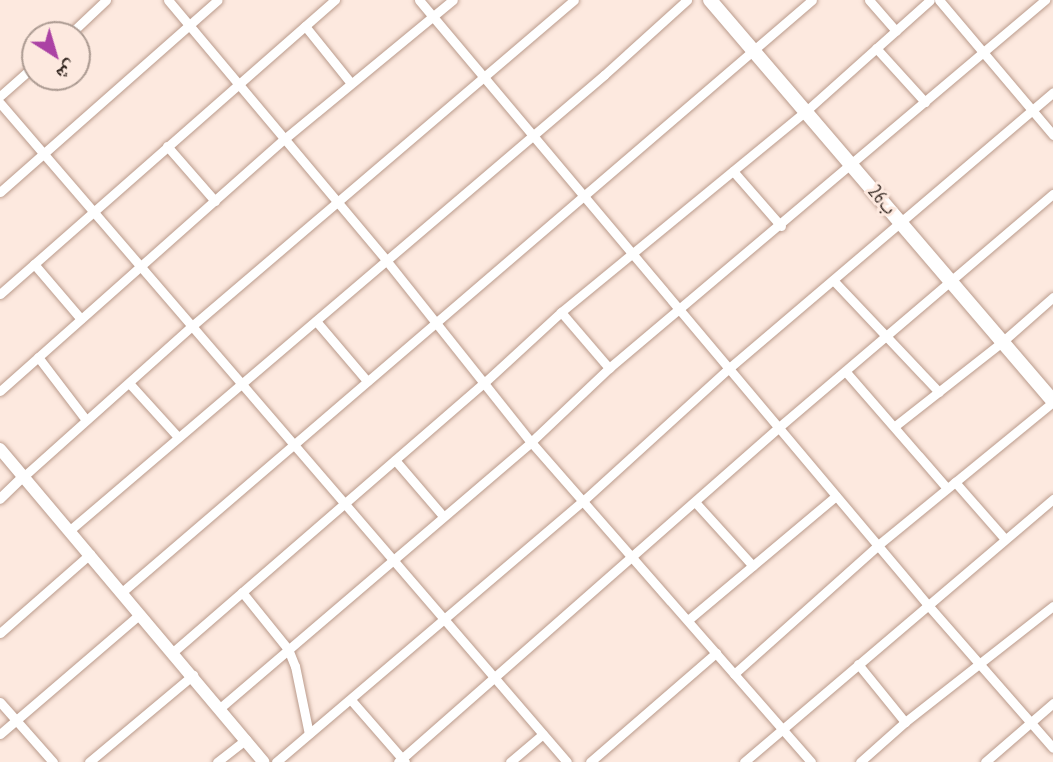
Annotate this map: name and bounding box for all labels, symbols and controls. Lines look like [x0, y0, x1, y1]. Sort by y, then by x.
north arrow [21, 21, 91, 91]
text: ش [52, 56, 83, 87]
street label: 26ب [863, 181, 901, 219]

